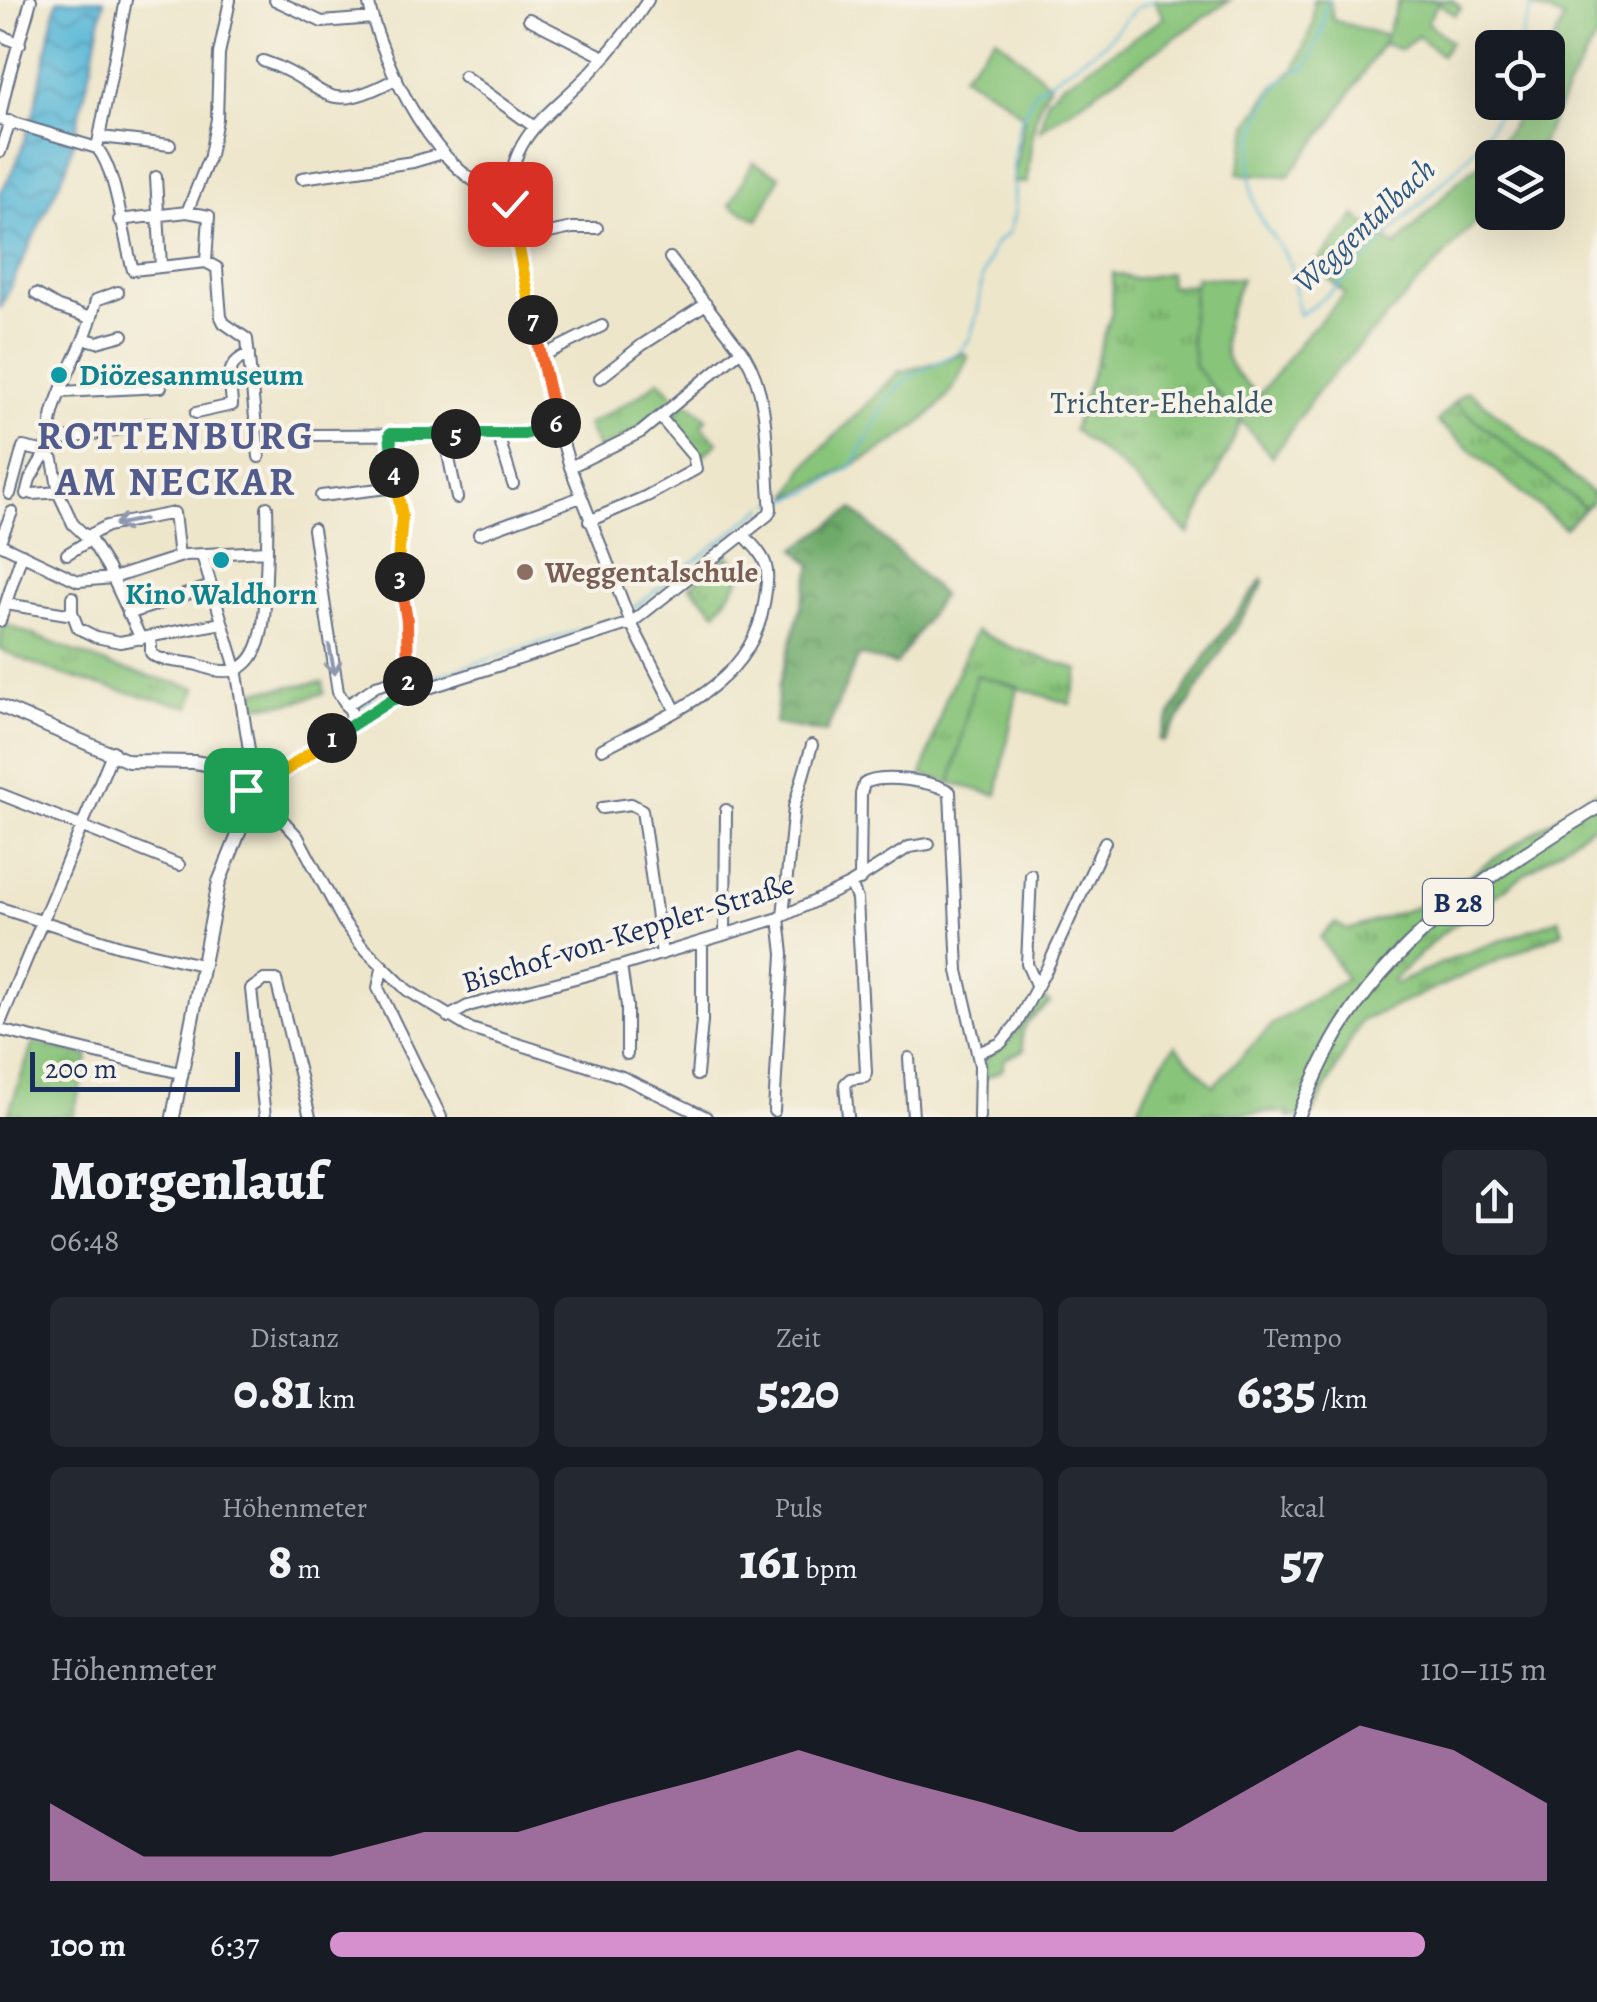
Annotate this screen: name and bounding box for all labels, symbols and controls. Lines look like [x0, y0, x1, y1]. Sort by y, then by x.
map controls [1475, 30, 1565, 230]
button: locate [1475, 30, 1565, 120]
button: layers [1475, 140, 1565, 230]
water label: Weggentalbach [1283, 147, 1445, 303]
pin [468, 162, 553, 247]
icon: check [483, 177, 538, 232]
pin: 7 [508, 295, 558, 345]
text: 7 [527, 301, 539, 339]
place label: Diözesanmuseum [79, 355, 304, 395]
marker: Diözesanmuseum [48, 364, 70, 386]
park label: Trichter-Ehehalde [1051, 383, 1273, 423]
pin: 6 [531, 398, 581, 448]
text: 6 [549, 404, 563, 442]
district label: ROTTENBURG AM NECKAR [37, 408, 315, 509]
pin: 5 [431, 409, 481, 459]
text: 5 [450, 415, 462, 453]
pin: 4 [369, 448, 419, 498]
text: 4 [387, 454, 401, 492]
one-way arrow [114, 513, 146, 532]
marker: Kino Waldhorn [210, 549, 232, 571]
pin: 3 [375, 552, 425, 602]
place label: Weggentalschule [544, 552, 758, 592]
text: 3 [394, 558, 406, 596]
marker: Weggentalschule [514, 561, 536, 583]
place label: Kino Waldhorn [125, 574, 317, 614]
one-way arrow [323, 643, 342, 676]
pin: 2 [383, 656, 433, 706]
text: 2 [401, 662, 415, 700]
pin: 1 [307, 713, 357, 763]
text: 1 [327, 719, 337, 757]
pin [204, 748, 289, 833]
icon: arrive [219, 763, 274, 818]
street label: Bischof-von-Keppler-Straße [457, 863, 799, 1003]
road number: B 28 [1423, 879, 1493, 925]
scale bar [30, 1047, 240, 1092]
text: 200 m [45, 1050, 117, 1088]
text: Morgenlauf [50, 1143, 324, 1218]
button: share [1442, 1150, 1547, 1255]
text: 06:48 [50, 1218, 119, 1262]
text: Distanz [250, 1319, 339, 1357]
text: Zeit [776, 1319, 821, 1357]
text: Tempo [1263, 1319, 1342, 1357]
text: 0.81 [233, 1357, 313, 1425]
text: 5:20 [758, 1357, 839, 1425]
text: 6:35 [1237, 1357, 1316, 1425]
text: km [313, 1380, 356, 1418]
text: /km [1316, 1380, 1368, 1418]
text: Höhenmeter [222, 1489, 367, 1527]
text: Puls [774, 1489, 823, 1527]
text: kcal [1280, 1489, 1325, 1527]
text: 8 [268, 1527, 292, 1595]
text: 161 [740, 1527, 800, 1595]
text: 57 [1281, 1527, 1324, 1595]
text: m [292, 1550, 321, 1588]
text: bpm [800, 1550, 857, 1588]
text: Höhenmeter [50, 1647, 217, 1691]
text: 110–115 m [1420, 1647, 1547, 1691]
text: 100 m [50, 1923, 126, 1967]
text: 6:37 [210, 1923, 259, 1967]

